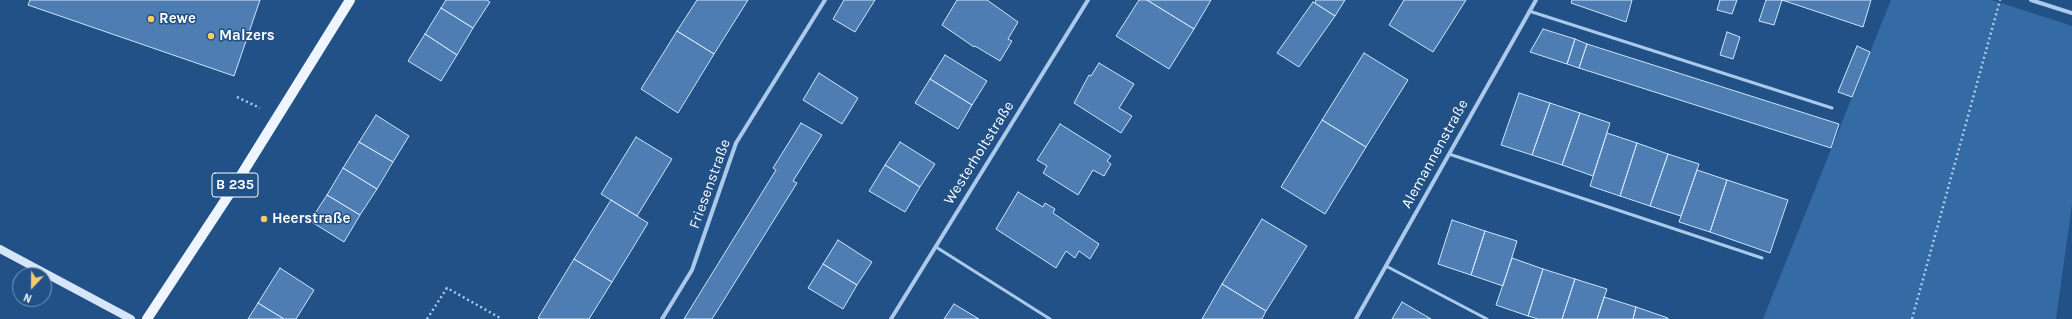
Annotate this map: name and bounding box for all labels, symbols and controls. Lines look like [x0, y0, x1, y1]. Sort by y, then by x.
place label: Rewe [159, 10, 196, 28]
marker: Rewe [146, 14, 156, 24]
place label: Malzers [219, 27, 275, 45]
marker: Malzers [206, 31, 216, 41]
street label: Alemannenstraße [1398, 96, 1472, 212]
street label: Westerholtstraße [940, 98, 1018, 208]
street label: Friesenstraße [685, 137, 735, 231]
road number: B 235 [212, 173, 258, 197]
place label: Heerstraße [272, 210, 351, 228]
marker: Heerstraße [259, 214, 269, 224]
north arrow [12, 267, 52, 307]
text: N [22, 290, 34, 305]

